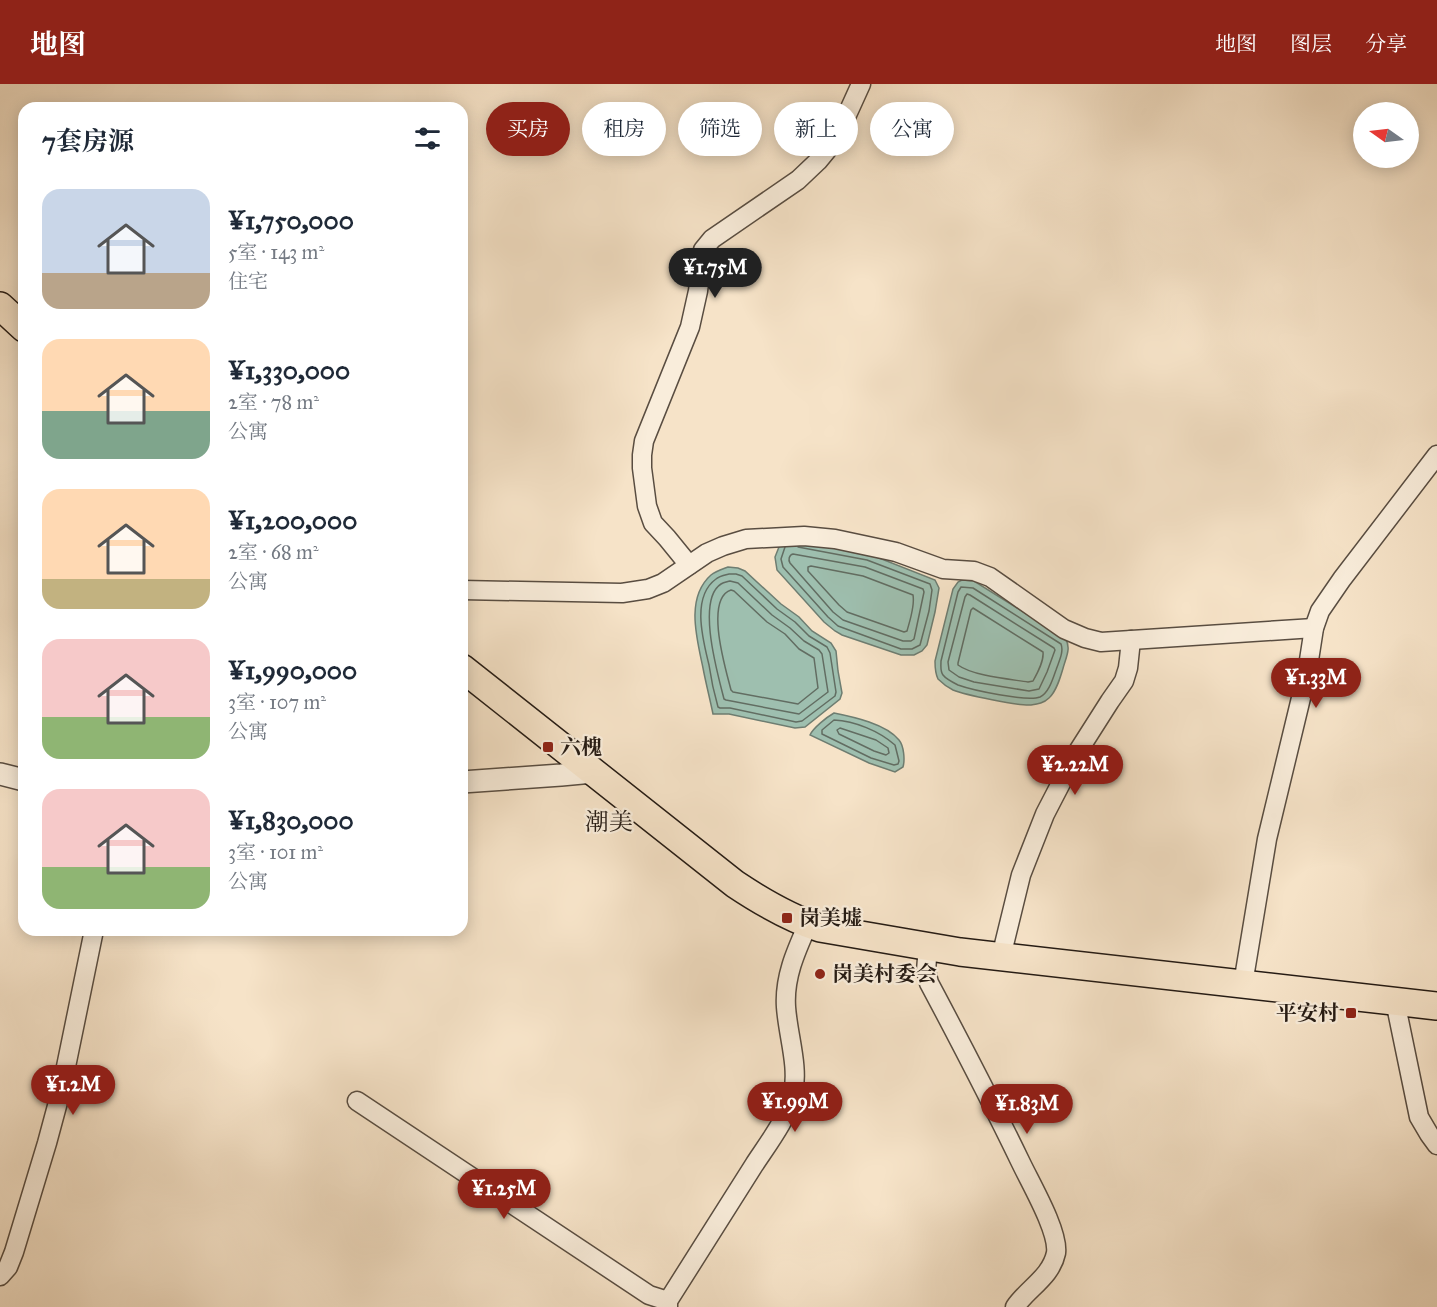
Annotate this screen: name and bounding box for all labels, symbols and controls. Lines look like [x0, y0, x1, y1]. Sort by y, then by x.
text: 地图 [30, 27, 86, 62]
text: 地图 [1215, 31, 1257, 57]
text: 图层 [1290, 31, 1332, 57]
text: 分享 [1365, 31, 1407, 57]
chip: 买房 [486, 102, 570, 156]
chip: 租房 [582, 102, 666, 156]
chip: 筛选 [678, 102, 762, 156]
chip: 新上 [774, 102, 858, 156]
chip: 公寓 [870, 102, 954, 156]
north arrow [1353, 102, 1419, 168]
map controls [1353, 102, 1419, 168]
icon: filters [411, 122, 444, 155]
text: 7套房源 [42, 125, 134, 157]
text: ¥1,750,000 [228, 204, 354, 236]
icon: home [90, 213, 162, 285]
text: 5室 · 143 m² [228, 240, 324, 264]
pin: ¥1.75M [666, 248, 764, 299]
text: ¥1.75M [683, 255, 747, 279]
text: 住宅 [228, 269, 268, 293]
text: ¥1,330,000 [228, 354, 350, 386]
icon: home [90, 363, 162, 435]
text: 2室 · 78 m² [228, 390, 319, 414]
text: 公寓 [228, 419, 268, 443]
text: ¥1,200,000 [228, 504, 357, 536]
icon: home [90, 513, 162, 585]
text: 2室 · 68 m² [228, 540, 319, 564]
text: 公寓 [228, 569, 268, 593]
text: ¥1,990,000 [228, 654, 357, 686]
pin: ¥1.33M [1267, 658, 1365, 709]
icon: home [90, 663, 162, 735]
text: ¥1.33M [1285, 665, 1347, 689]
text: 3室 · 107 m² [228, 690, 326, 714]
text: 公寓 [228, 719, 268, 743]
place label: 六槐 [560, 734, 602, 760]
marker: 六槐 [541, 740, 555, 754]
pin: ¥2.22M [1026, 745, 1124, 796]
text: ¥2.22M [1041, 752, 1109, 776]
text: ¥1,830,000 [228, 804, 354, 836]
district label: 潮美 [585, 807, 633, 837]
icon: home [90, 813, 162, 885]
text: 3室 · 101 m² [228, 840, 323, 864]
text: 公寓 [228, 869, 268, 893]
place label: 岗美墟 [799, 905, 862, 931]
marker: 岗美墟 [780, 911, 794, 925]
place label: 岗美村委会 [832, 961, 937, 987]
marker: 岗美村委会 [813, 967, 827, 981]
place label: 平安村 [1276, 1000, 1339, 1026]
marker: 平安村 [1344, 1006, 1358, 1020]
pin: ¥1.2M [31, 1065, 115, 1116]
text: ¥1.2M [45, 1072, 101, 1096]
pin: ¥1.99M [746, 1082, 844, 1133]
pin: ¥1.83M [978, 1084, 1076, 1135]
text: ¥1.99M [761, 1089, 829, 1113]
text: ¥1.83M [995, 1091, 1059, 1115]
pin: ¥1.25M [455, 1169, 553, 1220]
text: ¥1.25M [472, 1176, 536, 1200]

